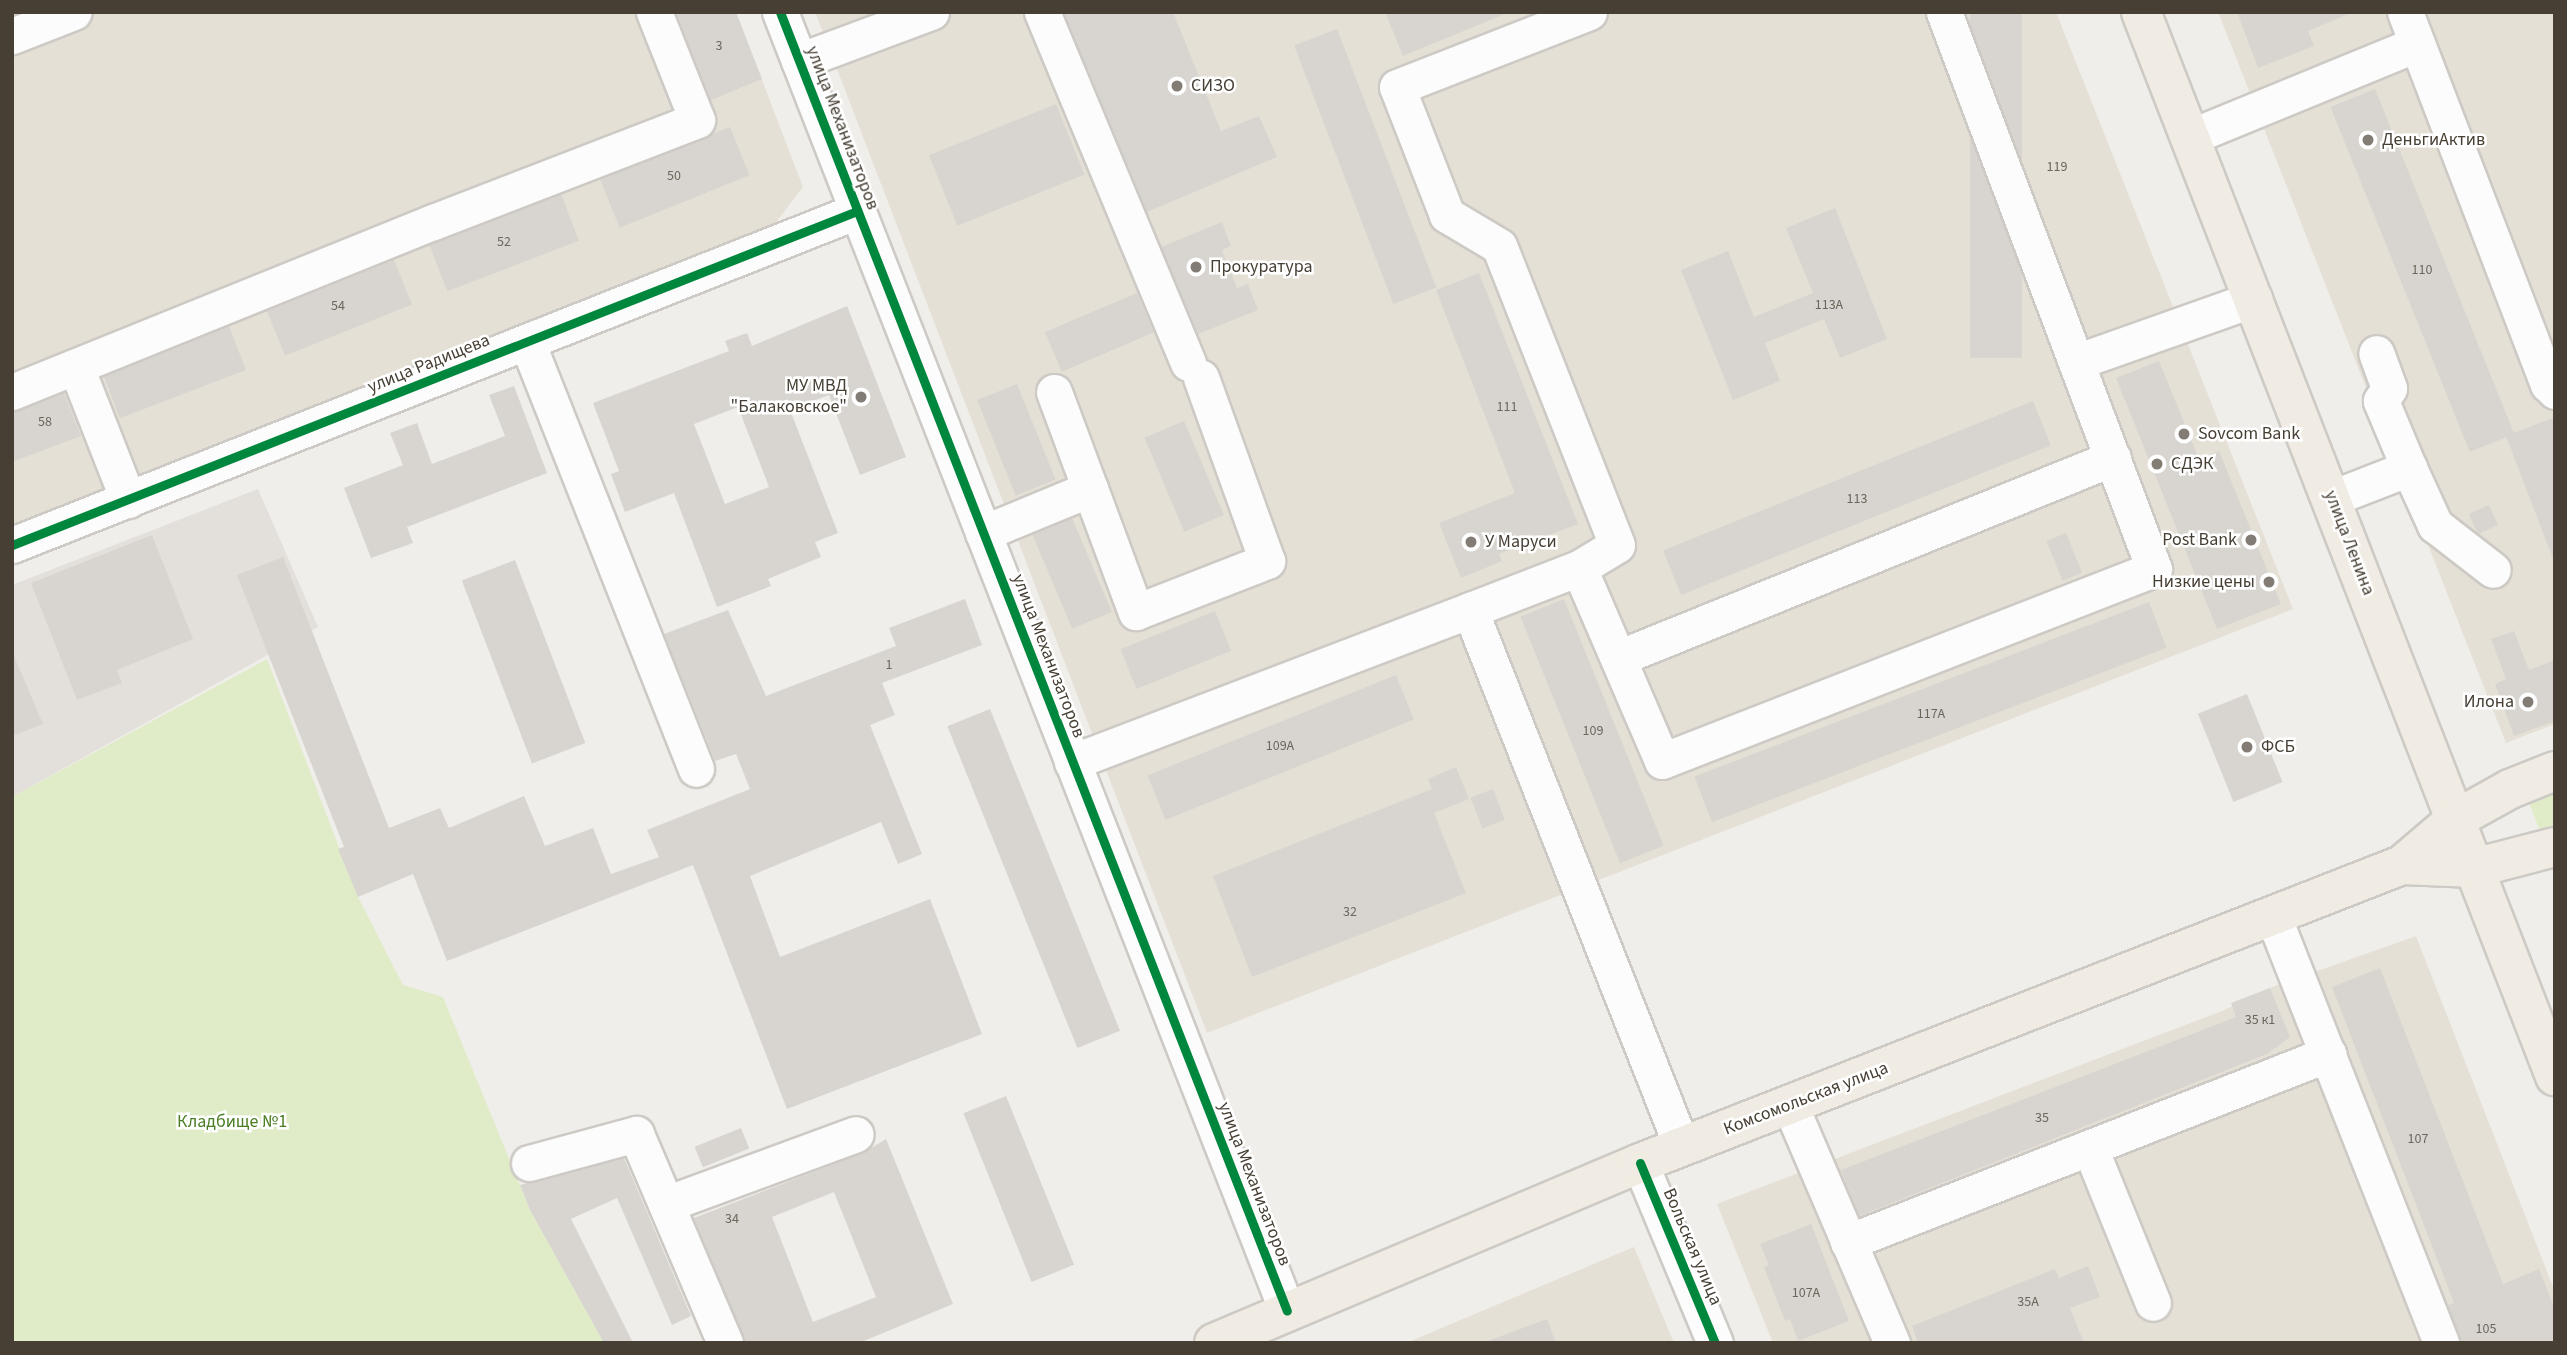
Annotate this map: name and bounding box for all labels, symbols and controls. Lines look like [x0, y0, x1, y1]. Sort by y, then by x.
house number: 3 [716, 38, 722, 54]
street label: улица Механизаторов [801, 43, 883, 213]
place label: СИЗО [1191, 75, 1235, 97]
marker: СИЗО [1169, 78, 1185, 94]
place label: ДеньгиАктив [2382, 129, 2485, 151]
marker: ДеньгиАктив [2360, 132, 2376, 148]
house number: 119 [2047, 159, 2067, 175]
house number: 50 [667, 168, 681, 184]
house number: 52 [497, 234, 511, 250]
place label: Прокуратура [1210, 256, 1312, 278]
marker: Прокуратура [1188, 259, 1204, 275]
house number: 110 [2412, 262, 2432, 278]
house number: 113А [1815, 297, 1843, 313]
house number: 54 [331, 298, 345, 314]
street label: улица Радищева [365, 330, 493, 398]
place label: МУ МВД "Балаковское" [731, 376, 847, 418]
marker: МУ МВД "Балаковское" [853, 389, 869, 405]
house number: 111 [1497, 399, 1517, 415]
house number: 58 [38, 414, 52, 430]
place label: Sovcom Bank [2198, 423, 2300, 445]
marker: Sovcom Bank [2176, 426, 2192, 442]
place label: СДЭК [2171, 453, 2213, 475]
marker: СДЭК [2149, 456, 2165, 472]
street label: улица Ленина [2319, 488, 2379, 598]
house number: 113 [1847, 491, 1867, 507]
place label: Post Bank [2162, 529, 2237, 551]
place label: У Маруси [1485, 531, 1557, 553]
marker: Post Bank [2243, 532, 2259, 548]
marker: У Маруси [1463, 534, 1479, 550]
street label: улица Механизаторов [1007, 571, 1089, 741]
place label: Низкие цены [2152, 571, 2255, 593]
marker: Низкие цены [2261, 574, 2277, 590]
house number: 1 [886, 657, 892, 673]
place label: Илона [2464, 691, 2514, 713]
marker: Илона [2520, 694, 2536, 710]
house number: 117А [1917, 706, 1945, 722]
house number: 109 [1583, 723, 1603, 739]
place label: ФСБ [2261, 736, 2295, 758]
house number: 109А [1266, 738, 1294, 754]
marker: ФСБ [2239, 739, 2255, 755]
house number: 32 [1343, 904, 1357, 920]
house number: 35 к1 [2245, 1012, 2275, 1028]
street label: Комсомольская улица [1721, 1058, 1891, 1140]
street label: улица Механизаторов [1213, 1099, 1295, 1269]
house number: 35 [2035, 1110, 2049, 1126]
park label: Кладбище №1 [177, 1111, 287, 1133]
house number: 107 [2408, 1131, 2428, 1147]
street label: Вольская улица [1658, 1185, 1726, 1309]
house number: 34 [725, 1211, 739, 1227]
house number: 107А [1792, 1285, 1820, 1301]
house number: 35А [2017, 1294, 2039, 1310]
house number: 105 [2476, 1321, 2496, 1337]

